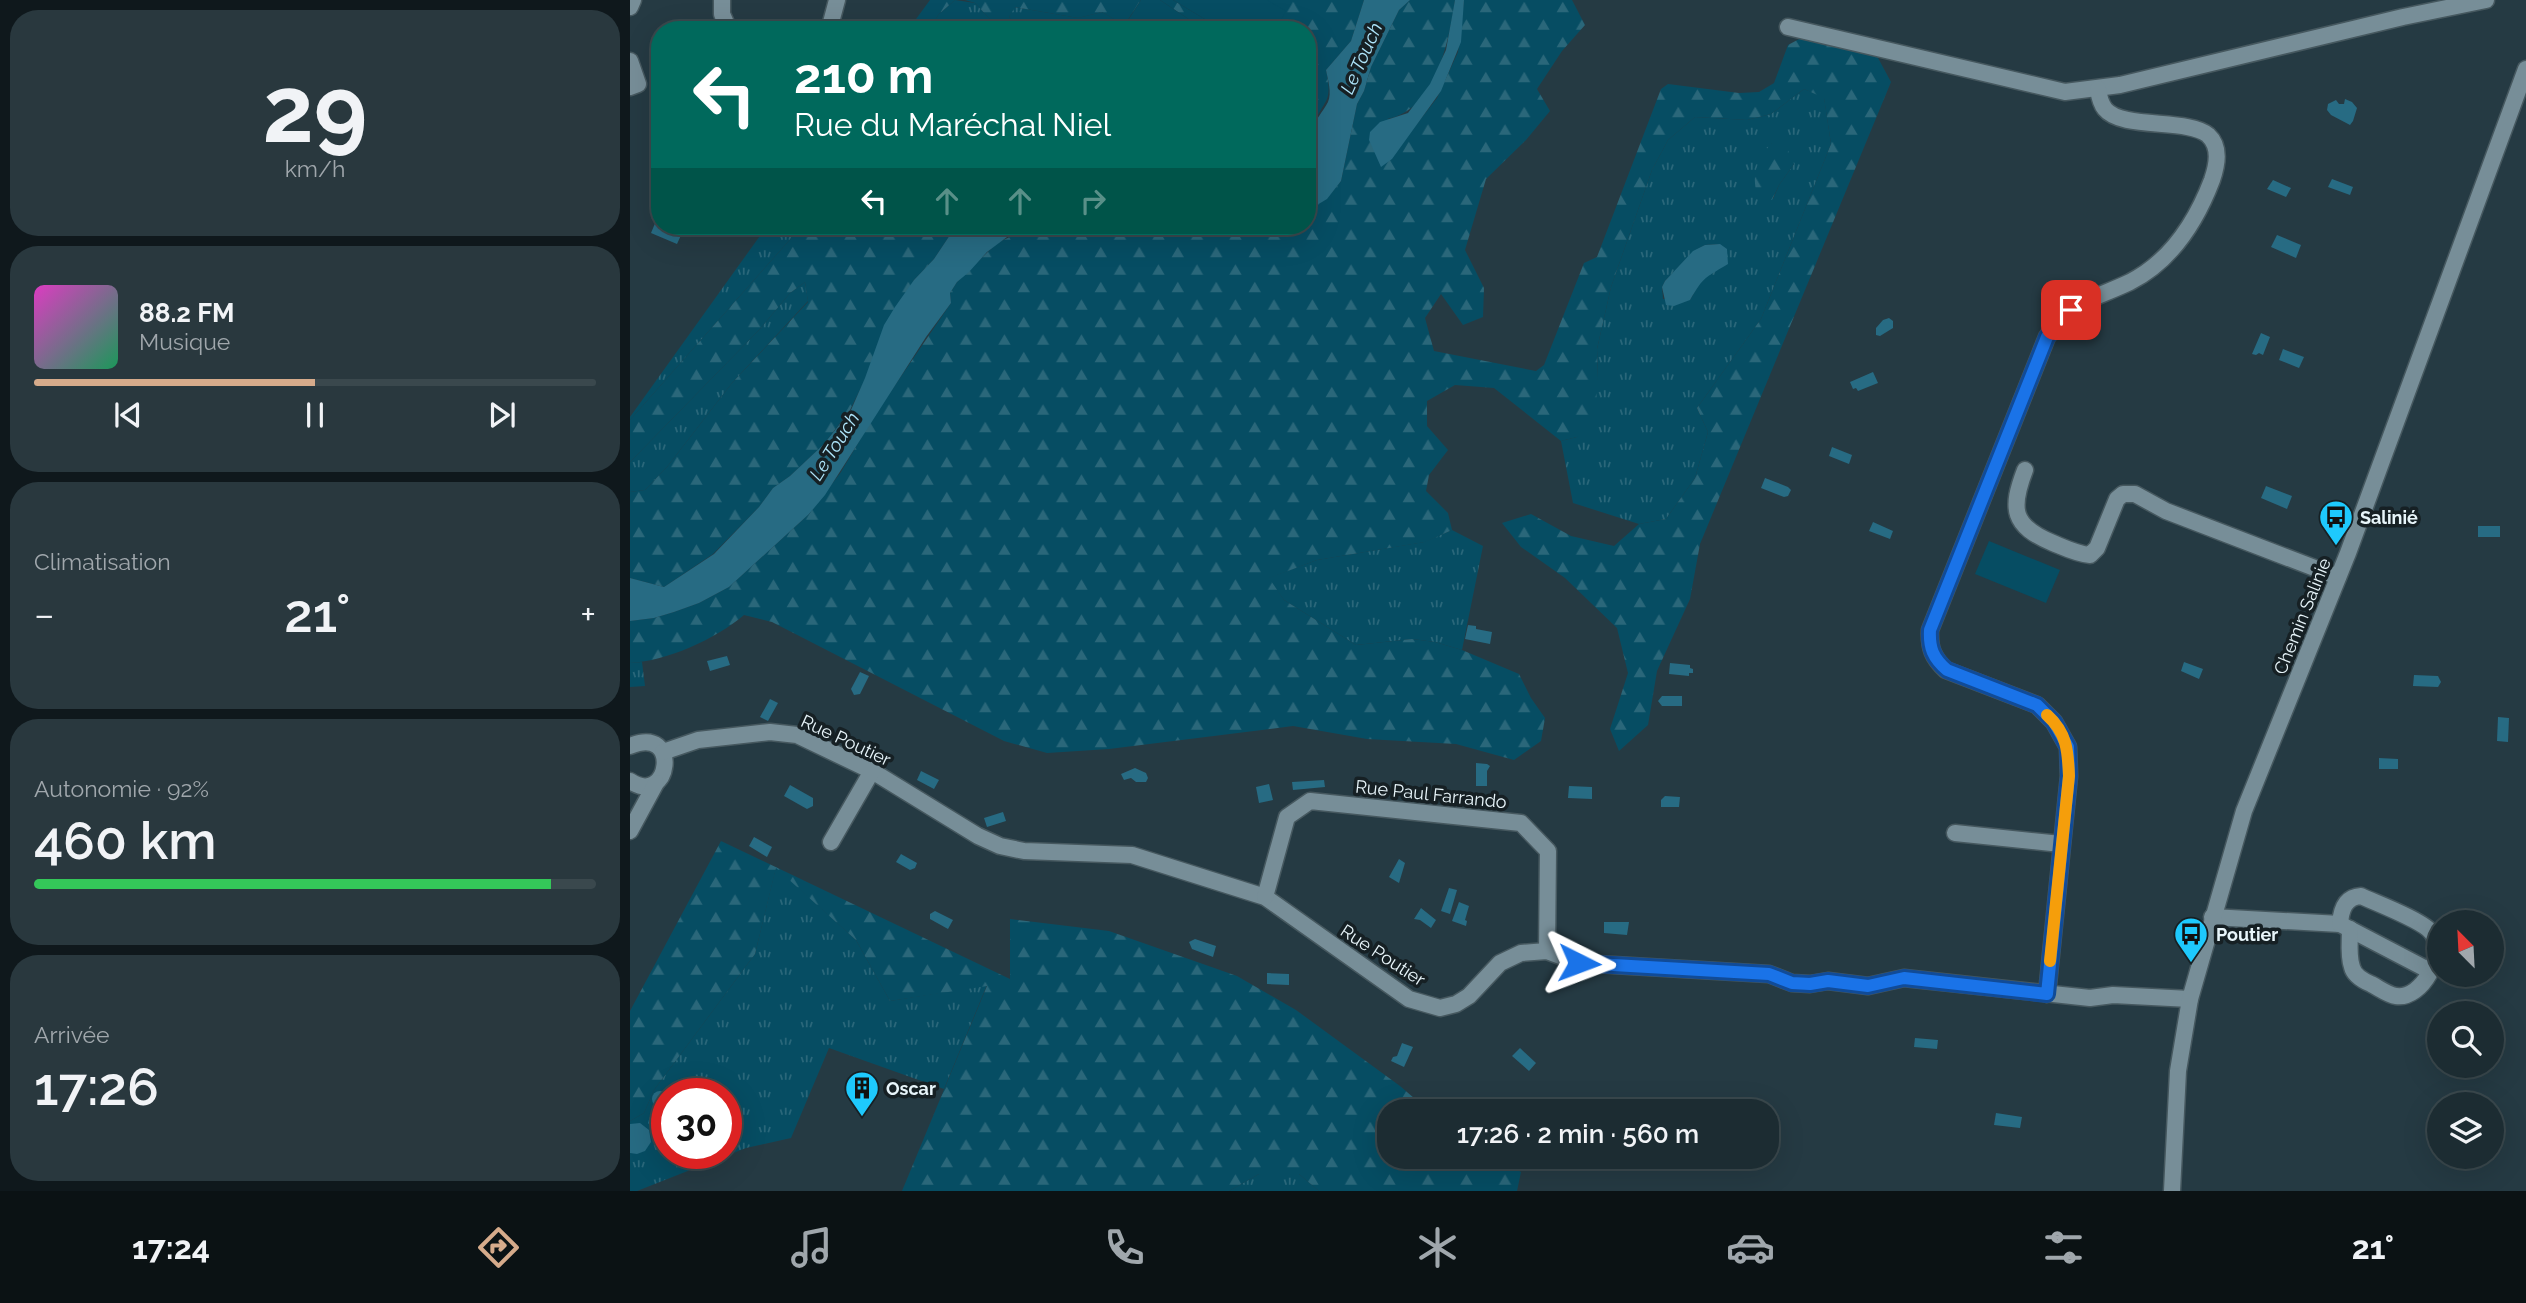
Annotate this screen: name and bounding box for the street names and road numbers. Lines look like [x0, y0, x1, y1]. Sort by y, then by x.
street label: Chemin Salinie [2269, 554, 2335, 677]
street label: Rue Poutier [798, 710, 895, 770]
street label: Rue Paul Farrando [1354, 776, 1508, 812]
street label: Rue Poutier [1337, 920, 1430, 991]

